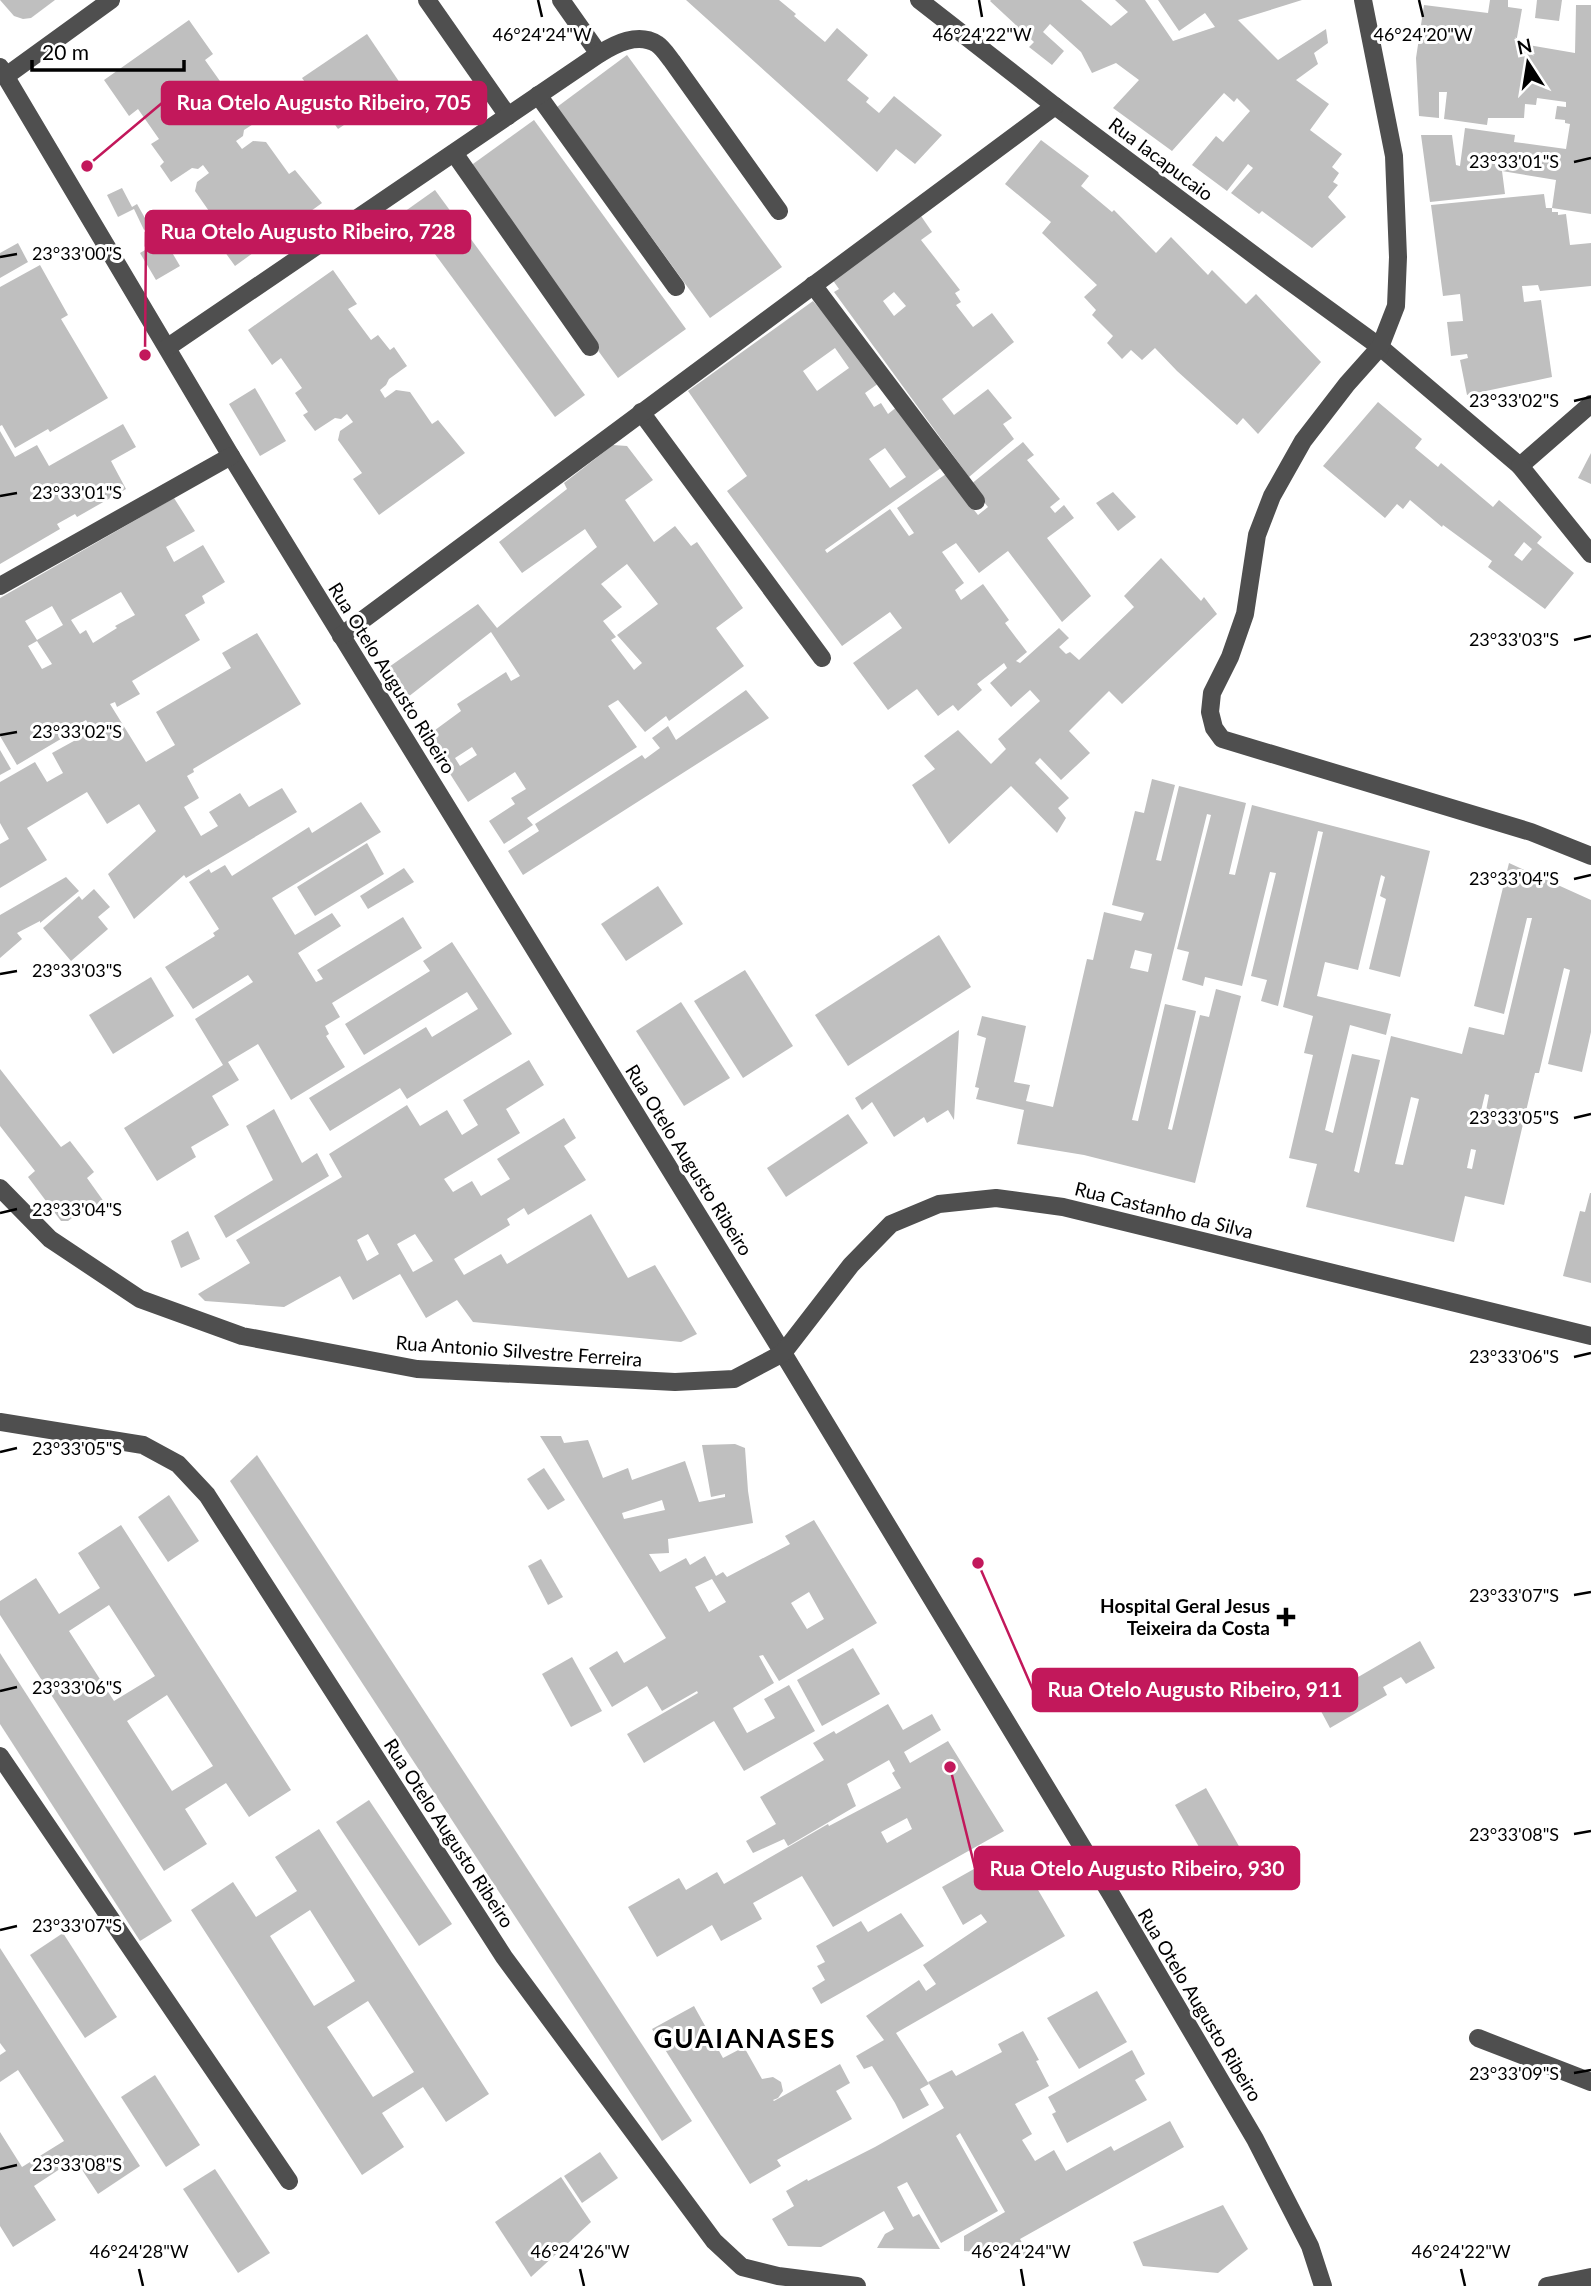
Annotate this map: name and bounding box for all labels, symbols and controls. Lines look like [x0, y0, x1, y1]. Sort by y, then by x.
text: 46°24'24"W [492, 23, 592, 45]
text: 46°24'22"W [932, 23, 1032, 45]
text: 46°24'20"W [1373, 23, 1473, 45]
scale bar [32, 28, 184, 72]
north arrow [1493, 28, 1563, 98]
text: N [1515, 33, 1534, 59]
text: 20 m [42, 39, 89, 64]
callout: Rua Otelo Augusto Ribeiro, 705 [162, 82, 486, 124]
text: Rua Otelo Augusto Ribeiro, 705 [177, 89, 471, 114]
street label: Rua Iacapucaio [1105, 112, 1218, 205]
text: 23°33'01"S [1469, 150, 1559, 172]
callout: Rua Otelo Augusto Ribeiro, 728 [146, 211, 470, 253]
text: Rua Otelo Augusto Ribeiro, 728 [161, 218, 455, 243]
text: 23°33'00"S [32, 242, 122, 264]
text: 23°33'02"S [1469, 389, 1559, 411]
text: 23°33'01"S [32, 481, 122, 503]
street label: Rua Otelo Augusto Ribeiro [324, 578, 461, 778]
text: 23°33'03"S [1469, 628, 1559, 650]
text: 23°33'02"S [32, 720, 122, 742]
text: 23°33'04"S [1469, 867, 1559, 889]
text: 23°33'03"S [32, 959, 122, 981]
street label: Rua Otelo Augusto Ribeiro [621, 1060, 758, 1260]
text: 23°33'05"S [1469, 1106, 1559, 1128]
street label: Rua Castanho da Silva [1072, 1176, 1256, 1243]
text: 23°33'04"S [32, 1198, 122, 1220]
street label: Rua Antonio Silvestre Ferreira [395, 1330, 643, 1371]
text: 23°33'06"S [1469, 1345, 1559, 1367]
text: 23°33'05"S [32, 1437, 122, 1459]
text: 23°33'07"S [1469, 1584, 1559, 1606]
place label: Hospital Geral Jesus Teixeira da Costa [1100, 1594, 1270, 1639]
marker: Hospital Geral Jesus Teixeira da Costa [1276, 1607, 1296, 1627]
callout: Rua Otelo Augusto Ribeiro, 911 [1033, 1669, 1357, 1711]
text: 23°33'06"S [32, 1676, 122, 1698]
text: Rua Otelo Augusto Ribeiro, 911 [1048, 1676, 1342, 1701]
street label: Rua Otelo Augusto Ribeiro [380, 1734, 519, 1932]
text: 23°33'08"S [1469, 1823, 1559, 1845]
callout: Rua Otelo Augusto Ribeiro, 930 [975, 1847, 1299, 1889]
text: Rua Otelo Augusto Ribeiro, 930 [990, 1855, 1284, 1880]
street label: Rua Otelo Augusto Ribeiro [1134, 1904, 1267, 2105]
text: 23°33'07"S [32, 1914, 122, 1936]
district label: GUAIANASES [653, 2022, 837, 2054]
text: 23°33'09"S [1469, 2062, 1559, 2084]
text: 23°33'08"S [32, 2153, 122, 2175]
text: 46°24'28"W [89, 2240, 189, 2262]
text: 46°24'26"W [530, 2240, 630, 2262]
text: 46°24'24"W [971, 2240, 1071, 2262]
text: 46°24'22"W [1411, 2240, 1511, 2262]

